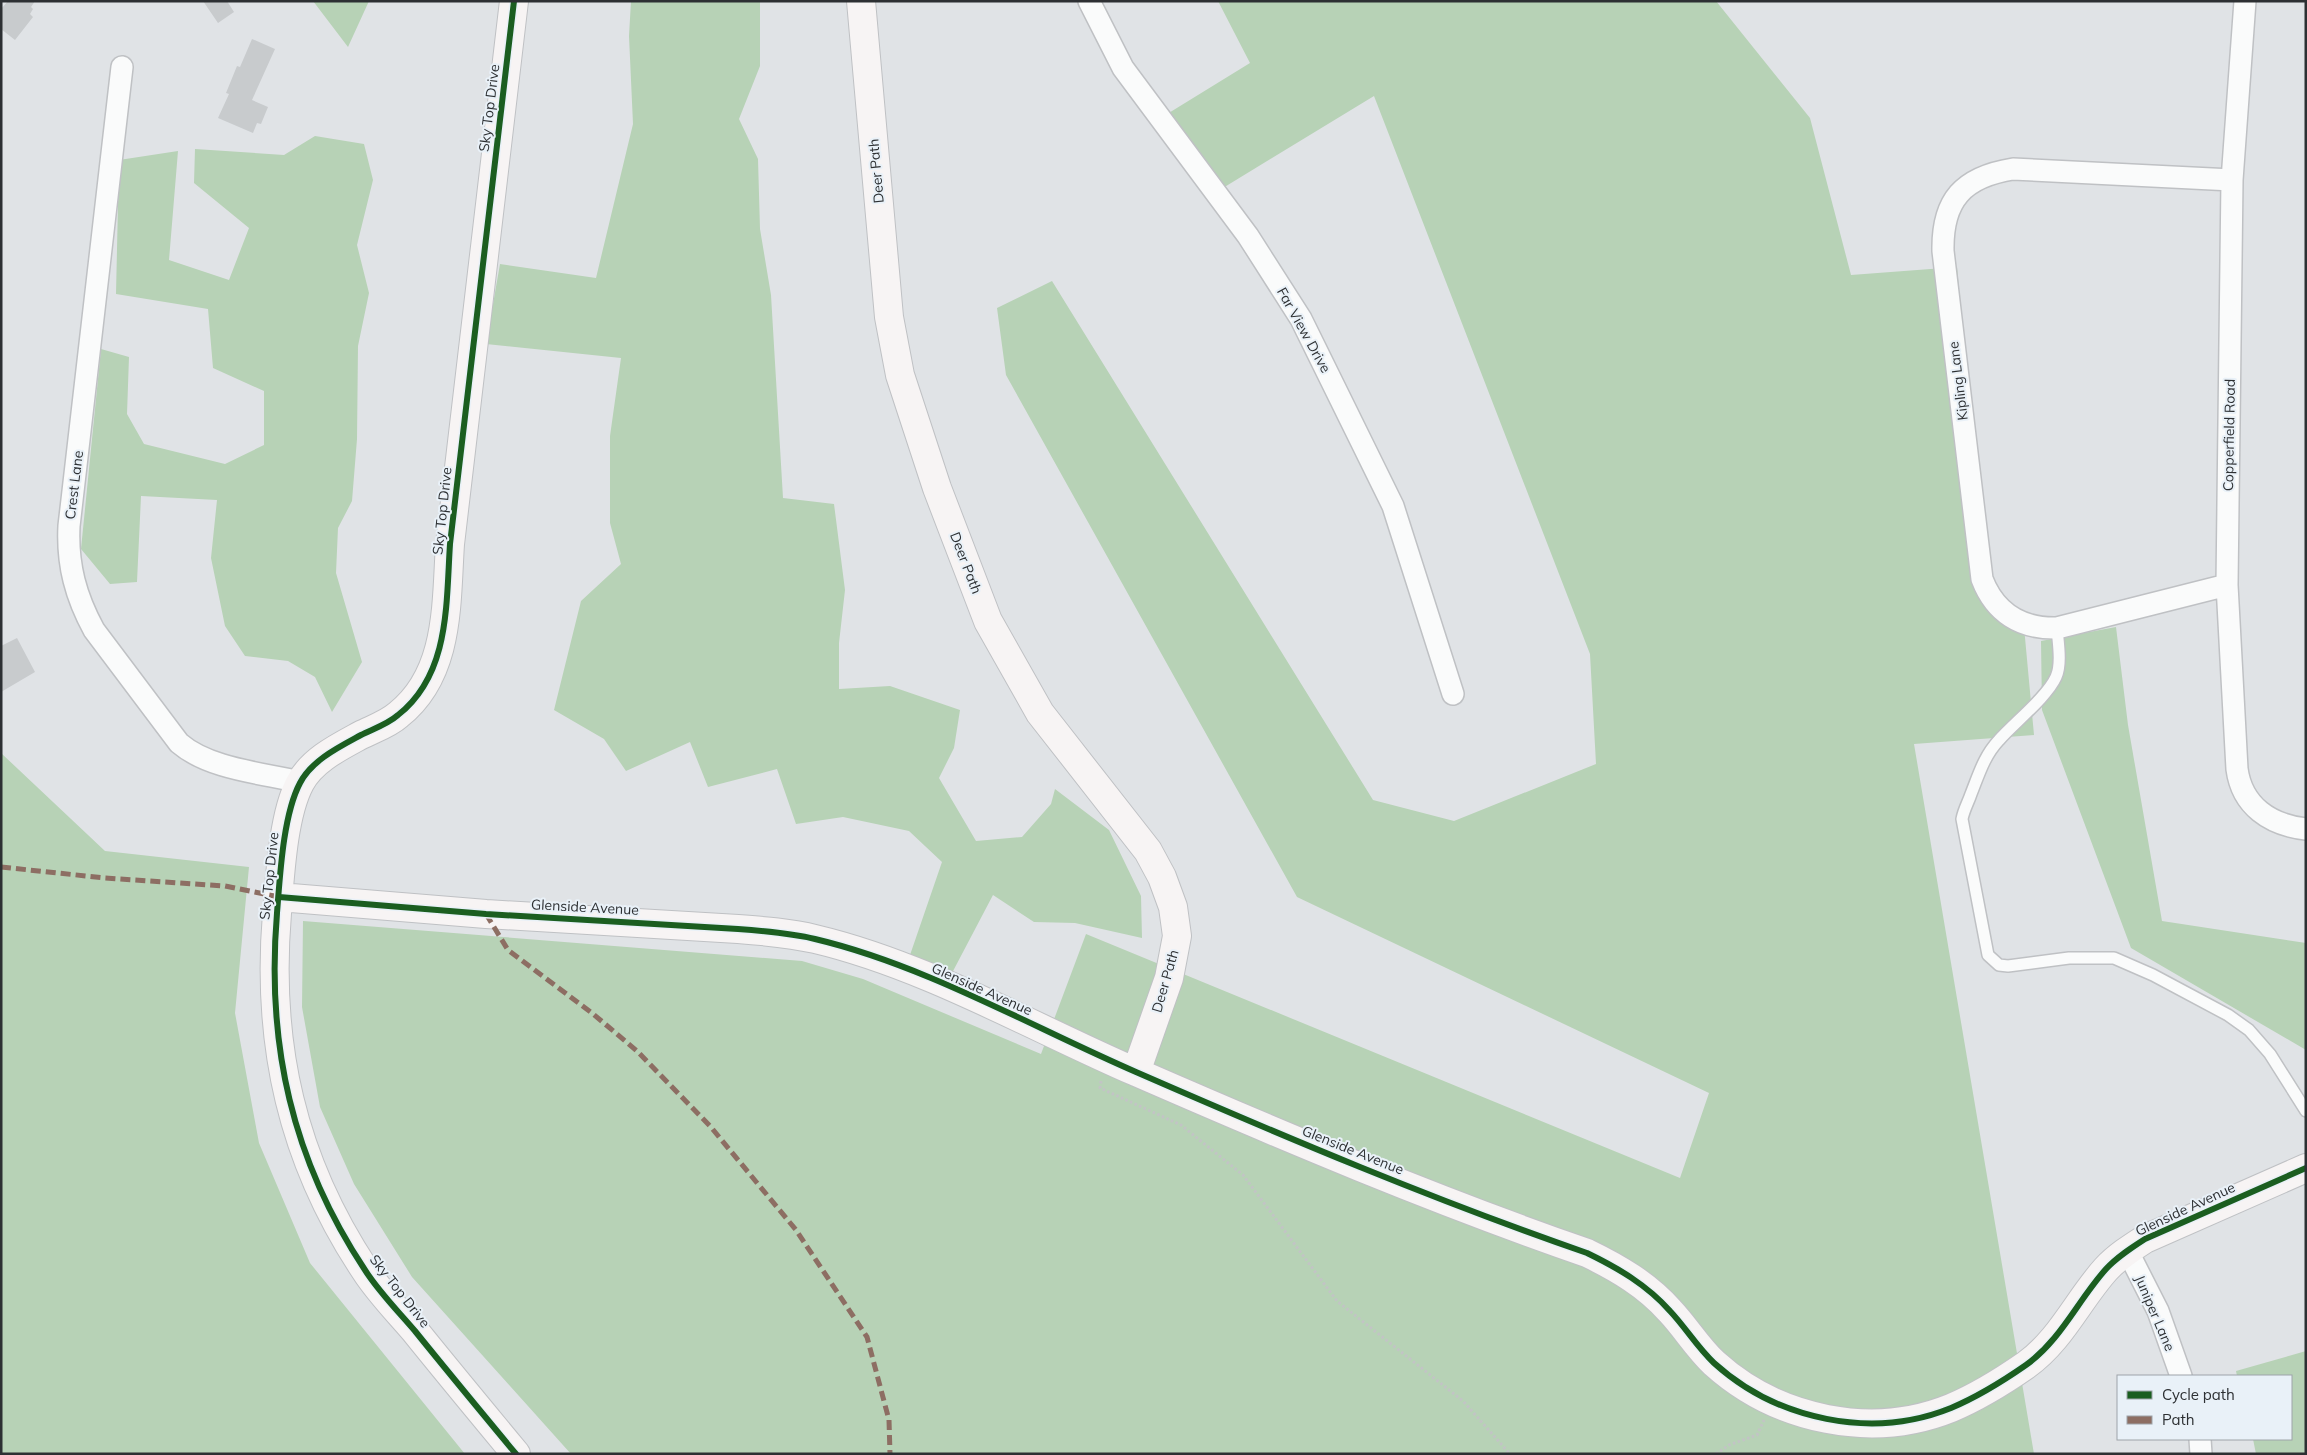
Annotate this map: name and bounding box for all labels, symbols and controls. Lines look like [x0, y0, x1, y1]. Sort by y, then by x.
street label: Sky Top Drive [475, 63, 503, 153]
street label: Deer Path [864, 138, 888, 204]
street label: Far View Drive [1273, 284, 1335, 376]
street label: Kipling Lane [1944, 340, 1972, 422]
street label: Copperfield Road [2219, 379, 2239, 491]
street label: Crest Lane [61, 449, 87, 521]
street label: Sky Top Drive [428, 466, 456, 556]
street label: Deer Path [946, 530, 986, 596]
street label: Sky Top Drive [255, 831, 283, 921]
street label: Glenside Avenue [531, 895, 639, 919]
street label: Deer Path [1147, 947, 1183, 1015]
street label: Glenside Avenue [929, 959, 1035, 1019]
street label: Glenside Avenue [1300, 1121, 1406, 1179]
street label: Glenside Avenue [2132, 1178, 2238, 1240]
street label: Sky Top Drive [366, 1251, 434, 1331]
street label: Juniper Lane [2131, 1272, 2179, 1354]
legend [2117, 1375, 2292, 1440]
text: Cycle path [2162, 1385, 2235, 1404]
text: Path [2162, 1410, 2194, 1429]

